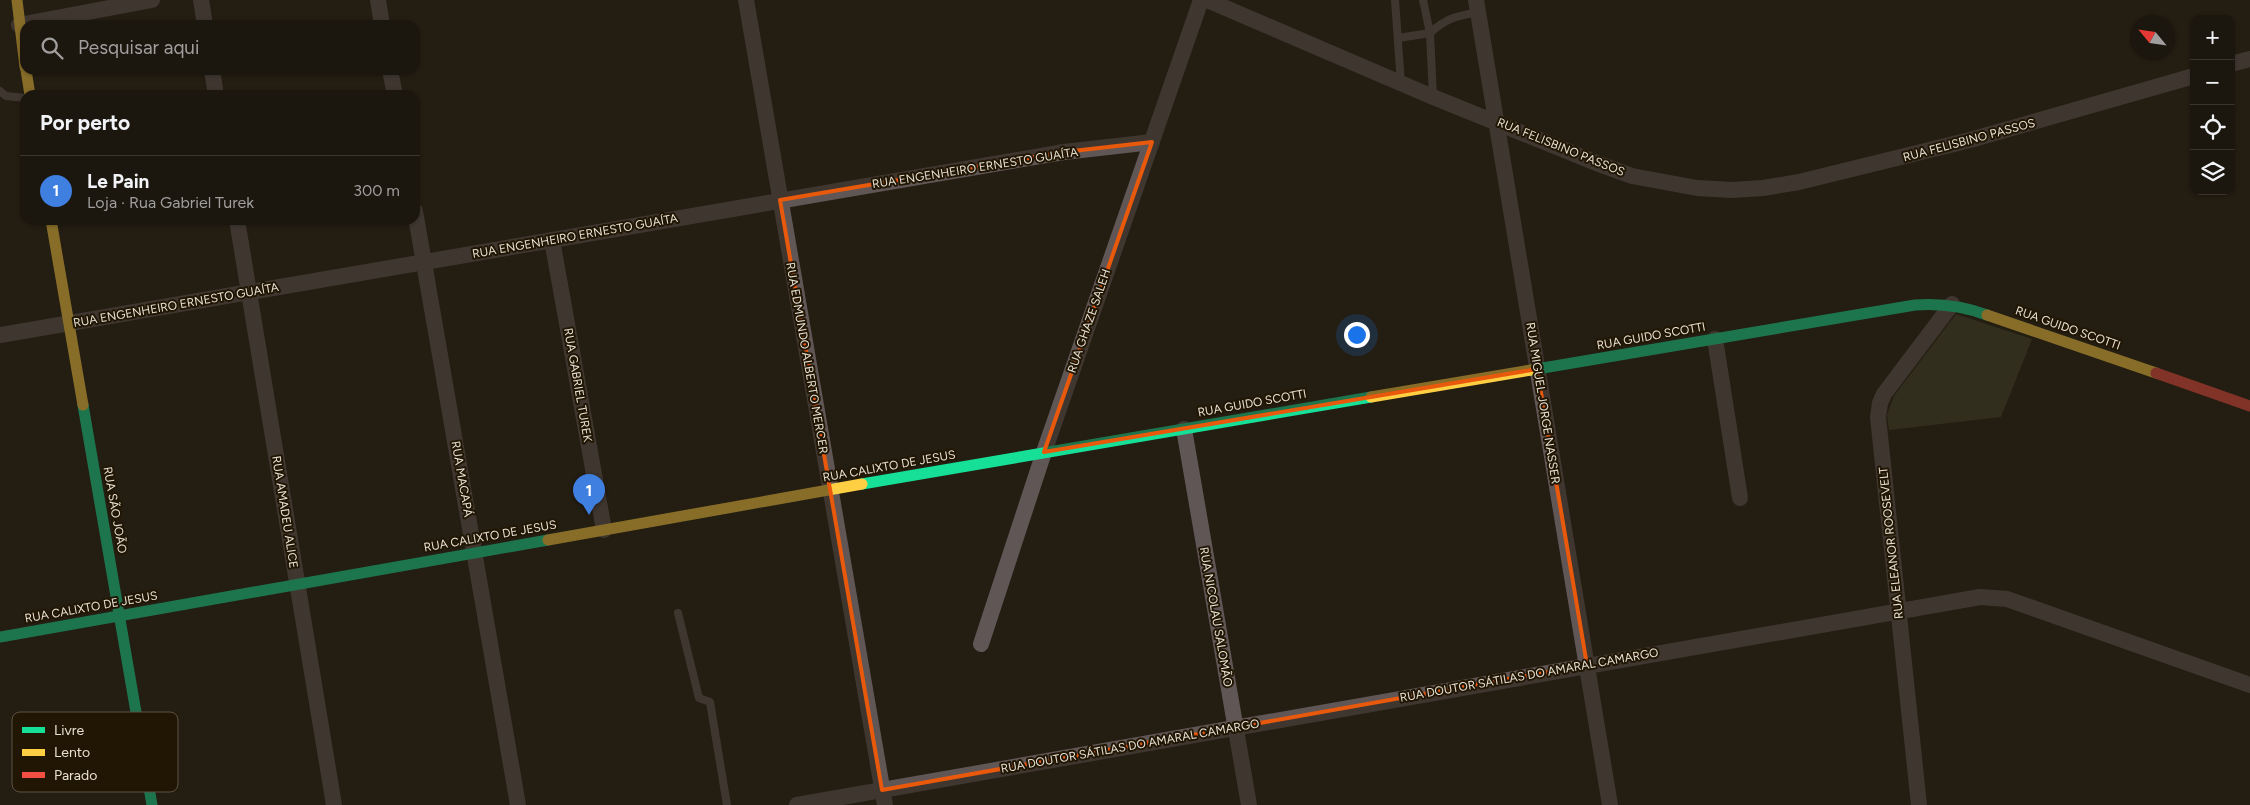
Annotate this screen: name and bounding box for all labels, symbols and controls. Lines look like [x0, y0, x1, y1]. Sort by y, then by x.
north arrow [2130, 15, 2175, 60]
map controls [2190, 15, 2235, 195]
button: + [2190, 15, 2235, 60]
search box [20, 20, 420, 75]
icon: search [38, 34, 66, 62]
text: Pesquisar aqui [78, 36, 199, 59]
button: − [2190, 60, 2235, 105]
button: locate [2190, 105, 2235, 150]
text: Por perto [40, 110, 130, 135]
street label: RUA FELISBINO PASSOS [1495, 115, 1627, 179]
street label: RUA FELISBINO PASSOS [1901, 116, 2037, 164]
street label: RUA ENGENHEIRO ERNESTO GUAÍTA [871, 145, 1079, 191]
button: layers [2190, 150, 2235, 195]
text: Le Pain [87, 170, 149, 193]
text: 1 [53, 181, 59, 200]
text: 300 m [353, 181, 400, 200]
text: Loja · Rua Gabriel Turek [87, 193, 254, 212]
street label: RUA ENGENHEIRO ERNESTO GUAÍTA [471, 211, 679, 261]
street label: RUA EDMUNDO ALBERTO MERCER [783, 261, 831, 455]
street label: RUA GHAZE SALEH [1065, 267, 1113, 375]
street label: RUA ENGENHEIRO ERNESTO GUAÍTA [72, 280, 280, 330]
street label: RUA GUIDO SCOTTI [2014, 303, 2122, 353]
street label: RUA GUIDO SCOTTI [1596, 320, 1706, 352]
street label: RUA MIGUEL JORGE NASSER [1523, 321, 1563, 485]
your location [1344, 322, 1370, 348]
street label: RUA GABRIEL TUREK [561, 327, 595, 444]
street label: RUA GUIDO SCOTTI [1197, 387, 1307, 419]
street label: RUA MACAPÁ [448, 440, 476, 518]
street label: RUA CALIXTO DE JESUS [822, 447, 956, 485]
street label: RUA AMADEU ALICE [269, 455, 301, 569]
street label: RUA SÃO JOÃO [100, 466, 130, 554]
street label: RUA ELEANOR ROOSEVELT [1876, 466, 1906, 620]
pin: 1 [573, 474, 605, 515]
street label: RUA CALIXTO DE JESUS [423, 517, 557, 555]
street label: RUA NICOLAU SALOMÃO [1197, 546, 1235, 688]
street label: RUA CALIXTO DE JESUS [24, 588, 158, 626]
street label: RUA DOUTOR SÁTILAS DO AMARAL CAMARGO [1399, 645, 1659, 705]
legend [12, 712, 178, 792]
street label: RUA DOUTOR SÁTILAS DO AMARAL CAMARGO [1000, 716, 1260, 776]
text: Livre [54, 722, 85, 739]
text: Lento [54, 744, 90, 761]
text: Parado [54, 767, 97, 784]

